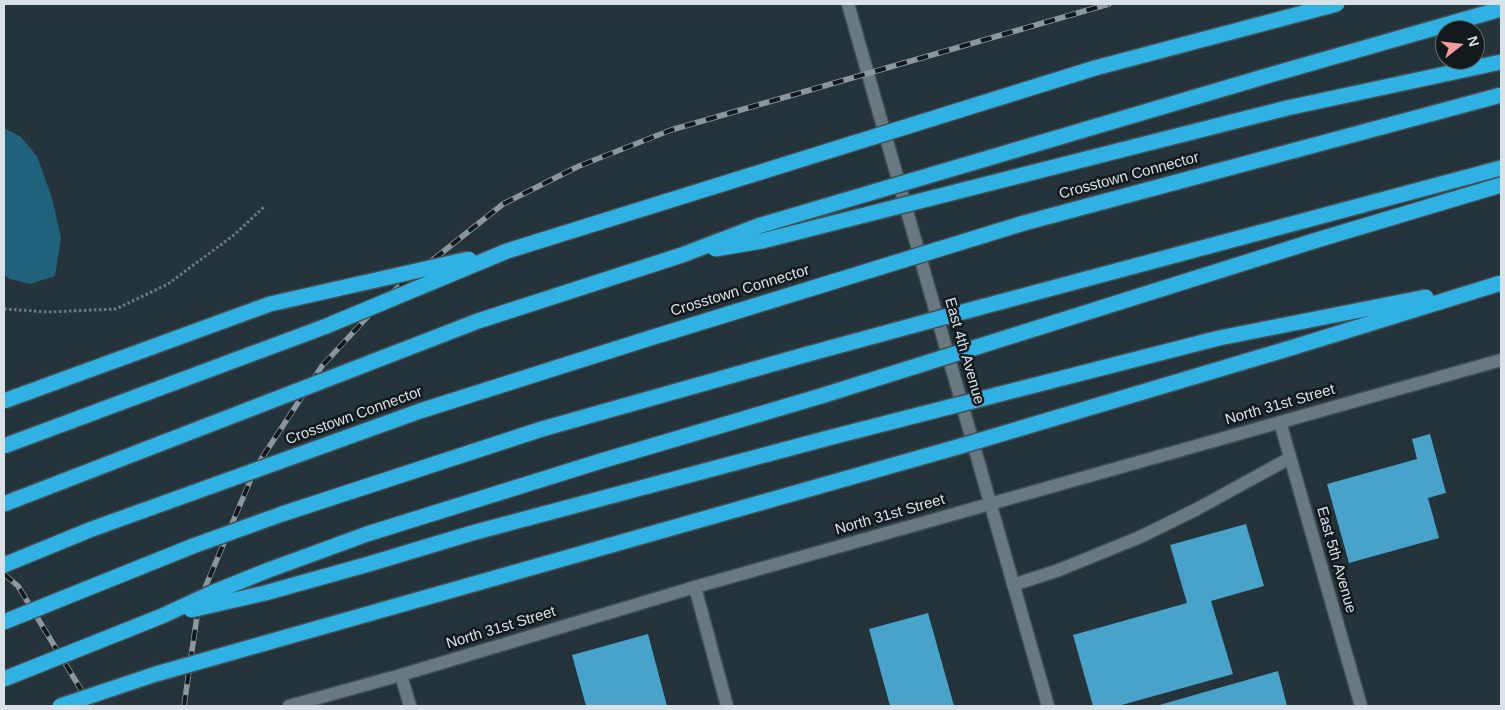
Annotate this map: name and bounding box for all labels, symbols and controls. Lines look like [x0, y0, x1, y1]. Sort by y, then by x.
north arrow [1435, 20, 1485, 70]
text: N [1464, 34, 1483, 48]
street label: Crosstown Connector [1057, 149, 1201, 203]
street label: Crosstown Connector [668, 261, 812, 321]
street label: East 4th Avenue [940, 296, 988, 406]
street label: North 31st Street [1223, 381, 1337, 429]
street label: Crosstown Connector [283, 383, 425, 449]
street label: North 31st Street [833, 491, 947, 539]
street label: East 5th Avenue [1312, 505, 1360, 615]
street label: North 31st Street [444, 603, 558, 653]

